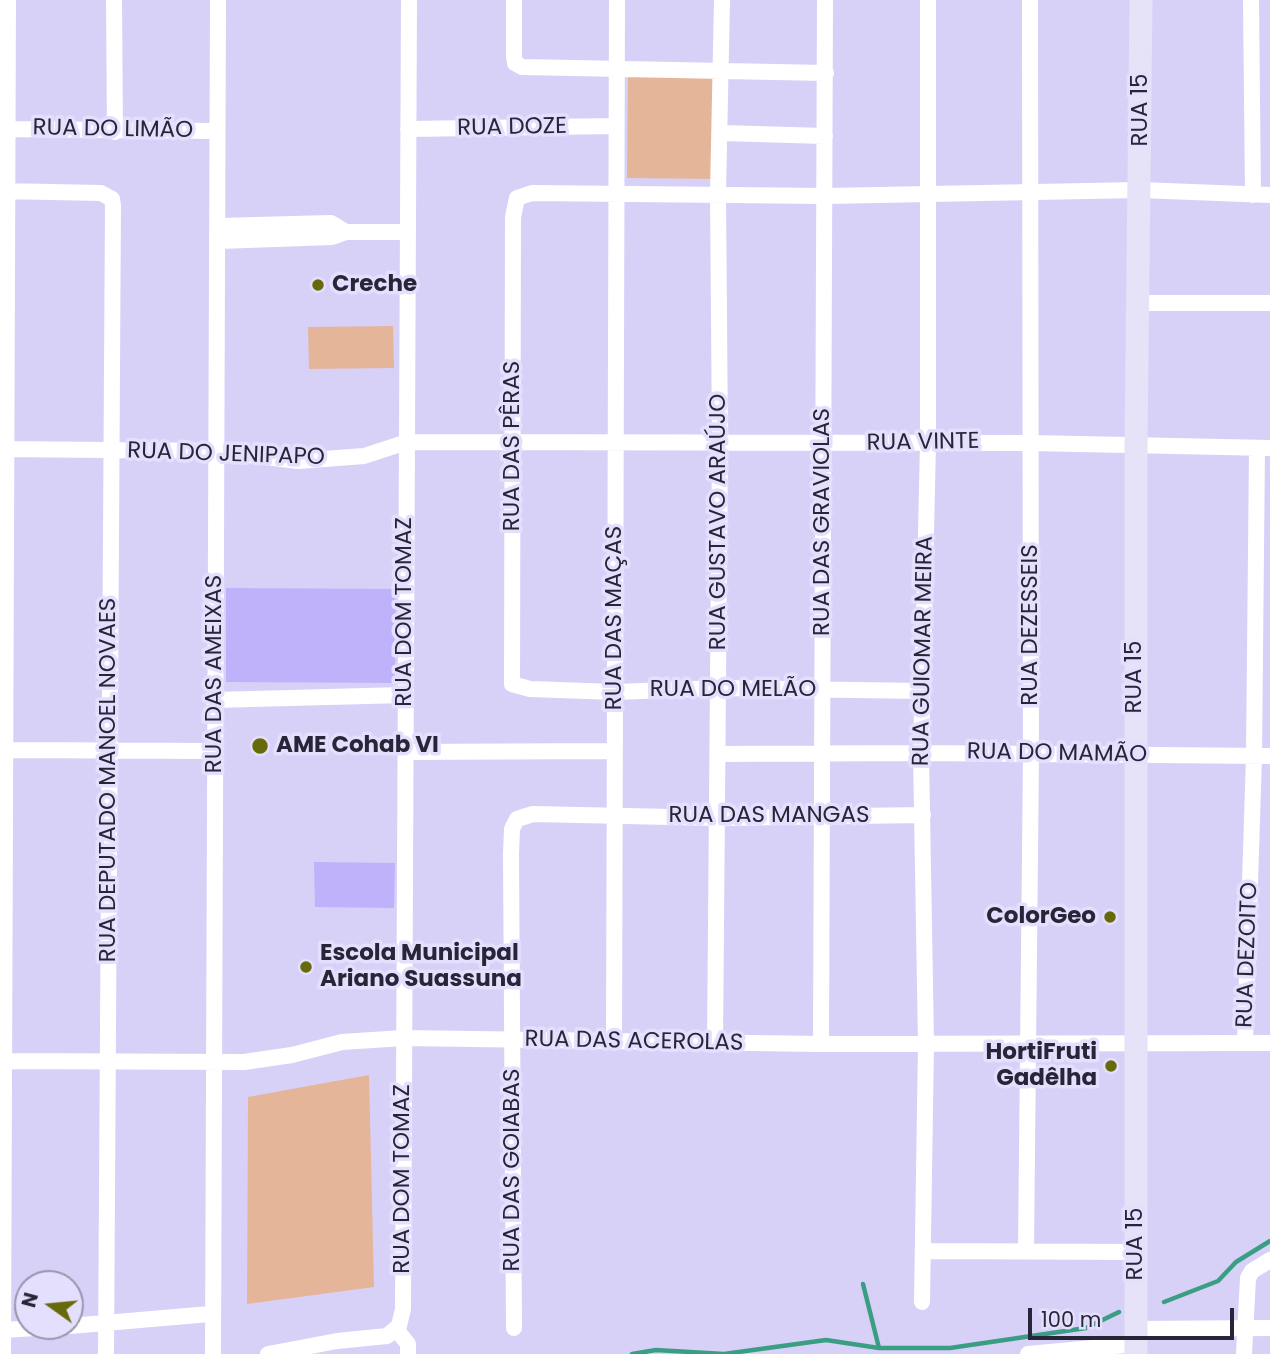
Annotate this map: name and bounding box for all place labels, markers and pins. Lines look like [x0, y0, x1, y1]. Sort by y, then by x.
place label: Creche [332, 271, 417, 299]
marker: Creche [310, 277, 326, 293]
place label: AME Cohab VI [276, 732, 439, 760]
marker: AME Cohab VI [250, 736, 270, 756]
place label: ColorGeo [986, 903, 1096, 931]
marker: ColorGeo [1102, 909, 1118, 925]
place label: Escola Municipal Ariano Suassuna [320, 940, 522, 994]
marker: Escola Municipal Ariano Suassuna [298, 959, 314, 975]
place label: HortiFruti Gadêlha [986, 1039, 1097, 1093]
marker: HortiFruti Gadêlha [1103, 1058, 1119, 1074]

